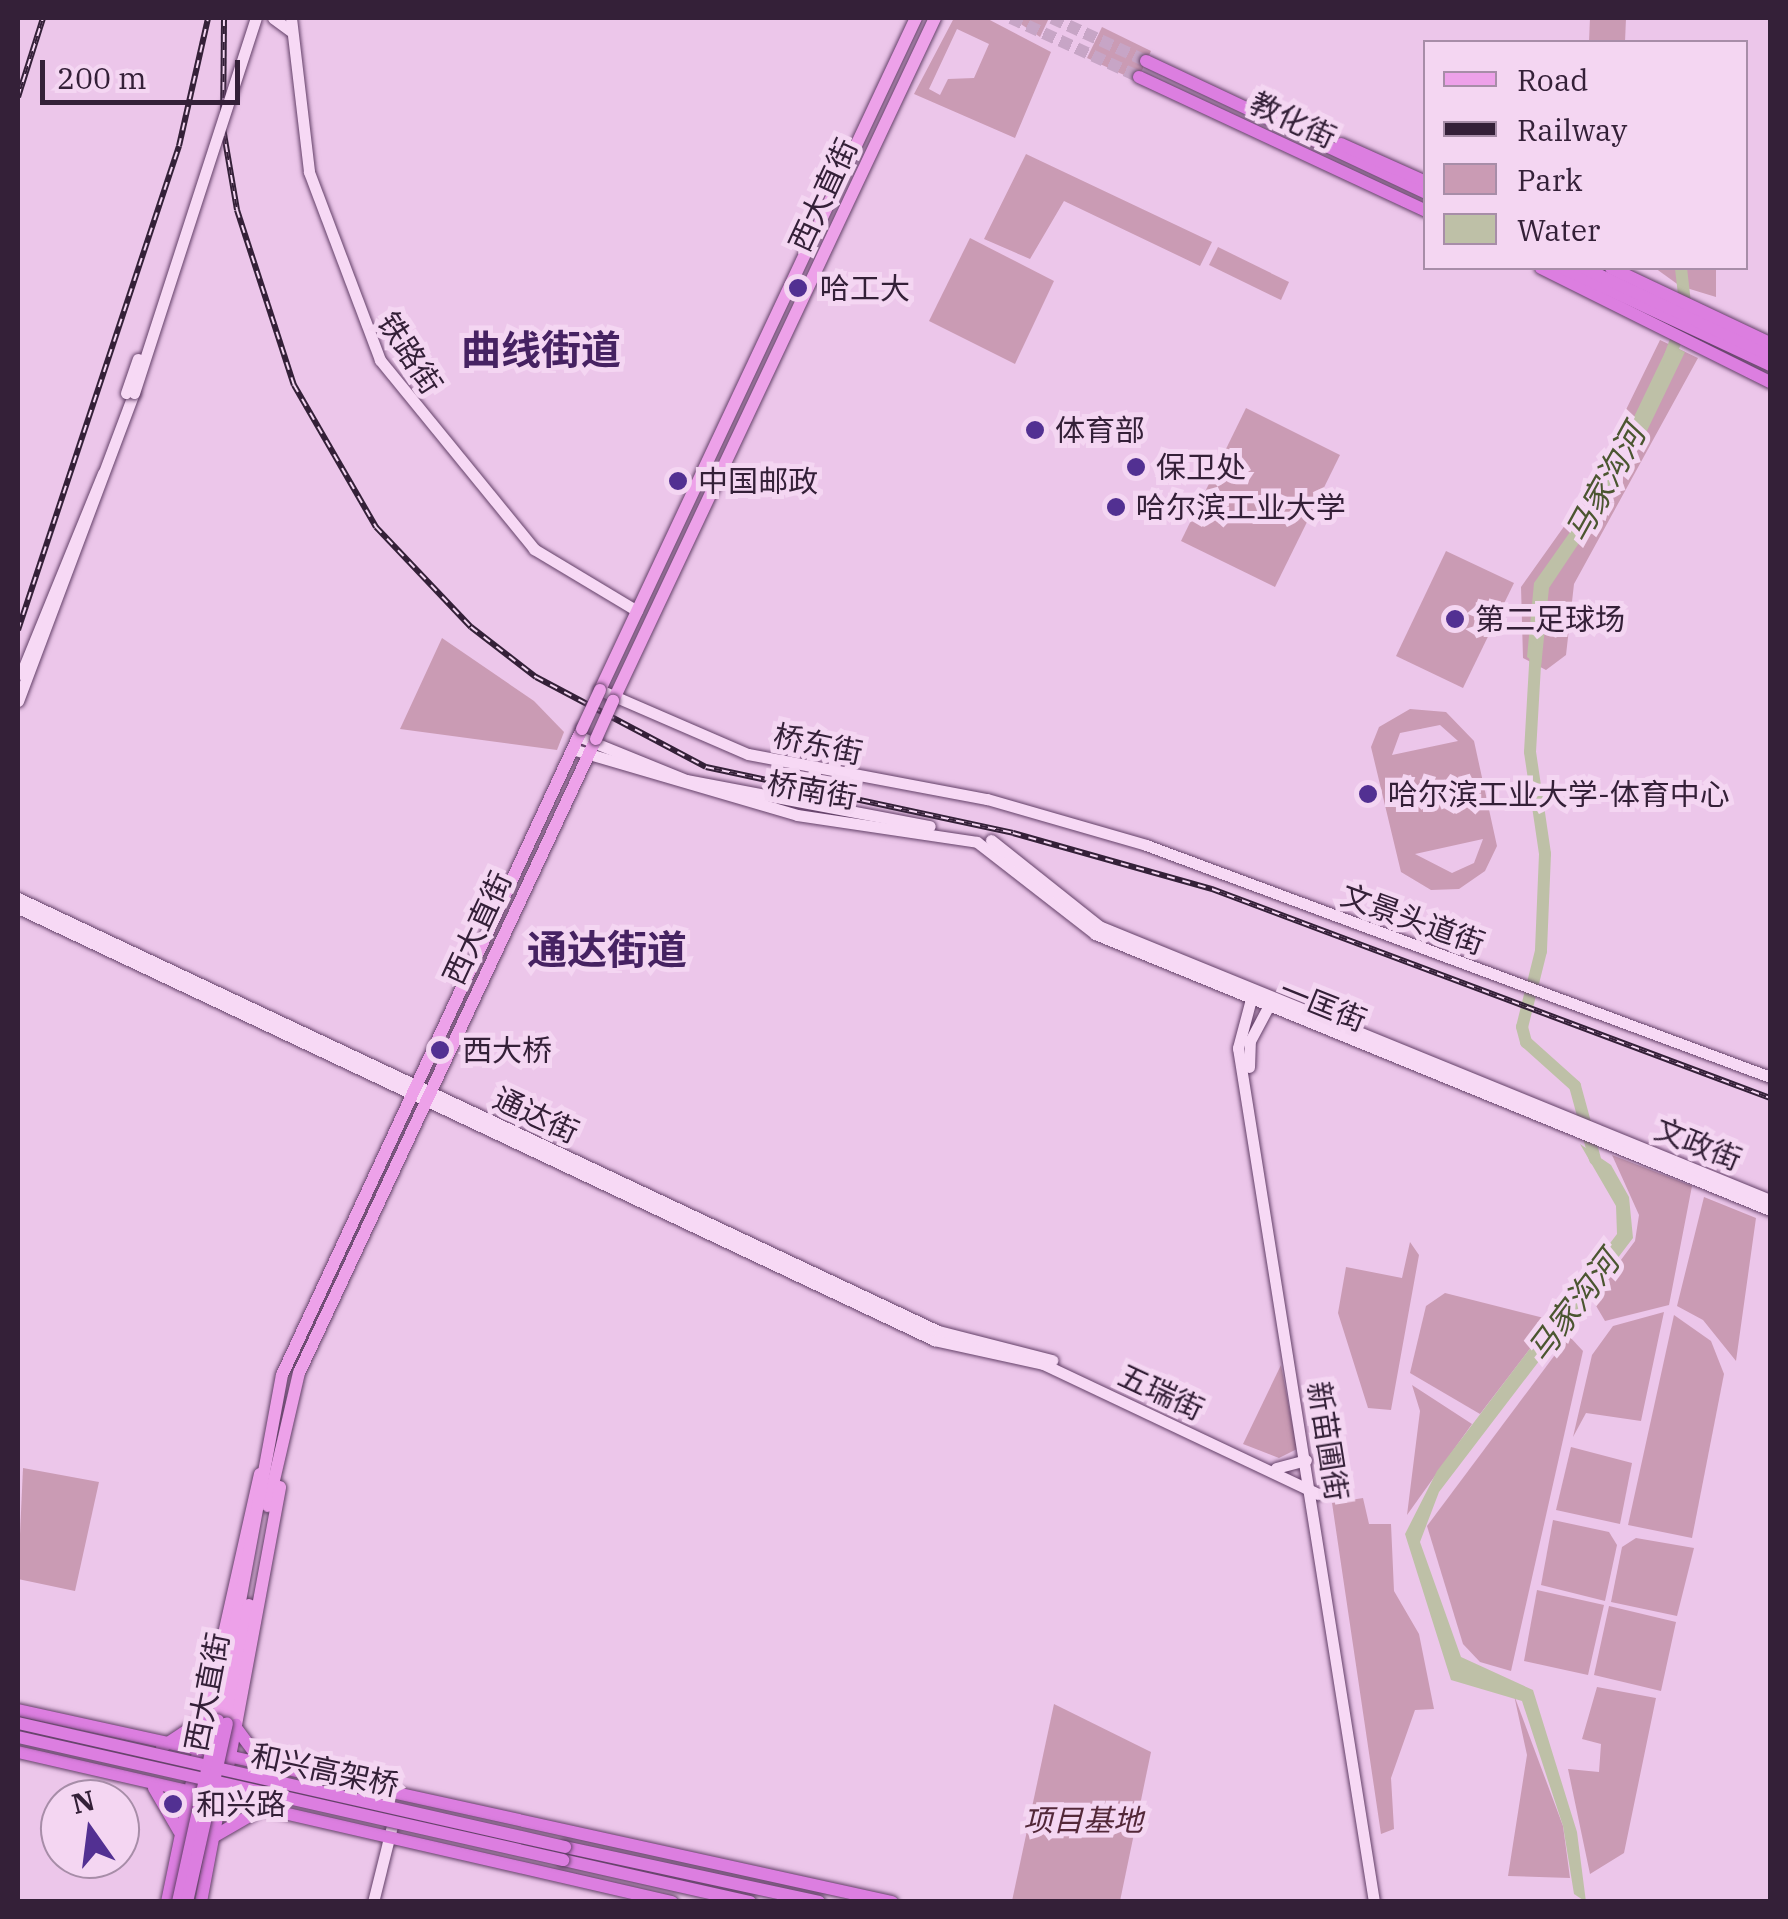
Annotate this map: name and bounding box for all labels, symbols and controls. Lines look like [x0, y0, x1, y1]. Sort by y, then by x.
scale bar [45, 40, 245, 102]
legend [1423, 40, 1748, 270]
text: 200 m [57, 58, 147, 97]
text: Road [1517, 60, 1589, 99]
street label: 教化街 [1245, 85, 1341, 155]
text: Railway [1517, 110, 1627, 149]
street label: 西大直街 [781, 133, 865, 257]
text: Park [1517, 160, 1583, 199]
text: Water [1517, 210, 1600, 249]
place label: 哈工大 [820, 270, 910, 306]
marker: 哈工大 [785, 275, 811, 301]
street label: 铁路街 [370, 305, 450, 401]
district label: 曲线街道 [461, 325, 621, 373]
place label: 体育部 [1055, 412, 1145, 448]
water label: 马家沟河 [1557, 418, 1653, 548]
marker: 体育部 [1024, 419, 1046, 441]
place label: 保卫处 [1156, 449, 1246, 485]
marker: 保卫处 [1125, 456, 1147, 478]
place label: 中国邮政 [698, 463, 818, 499]
marker: 中国邮政 [667, 470, 689, 492]
place label: 哈尔滨工业大学 [1136, 489, 1346, 525]
marker: 哈尔滨工业大学 [1105, 496, 1127, 518]
place label: 第二足球场 [1475, 601, 1625, 637]
marker: 第二足球场 [1444, 608, 1466, 630]
street label: 桥东街 [770, 717, 866, 771]
street label: 桥南街 [765, 764, 859, 816]
place label: 哈尔滨工业大学-体育中心 [1388, 776, 1730, 812]
marker: 哈尔滨工业大学-体育中心 [1357, 783, 1379, 805]
street label: 西大直街 [435, 866, 519, 990]
street label: 文景头道街 [1336, 876, 1490, 962]
district label: 通达街道 [527, 925, 687, 973]
street label: 一匡街 [1275, 971, 1371, 1039]
place label: 西大桥 [462, 1032, 552, 1068]
marker: 西大桥 [427, 1037, 453, 1063]
street label: 通达街 [488, 1080, 584, 1150]
street label: 文政街 [1650, 1110, 1746, 1178]
water label: 马家沟河 [1519, 1243, 1627, 1369]
street label: 五瑞街 [1113, 1357, 1209, 1427]
street label: 新苗圃街 [1301, 1379, 1355, 1503]
street label: 西大直街 [178, 1630, 236, 1754]
street label: 和兴高架桥 [248, 1737, 402, 1803]
north arrow [40, 1779, 140, 1879]
text: N [68, 1781, 98, 1822]
place label: 和兴路 [196, 1786, 286, 1822]
marker: 和兴路 [160, 1791, 186, 1817]
park label: 项目基地 [1023, 1802, 1143, 1838]

